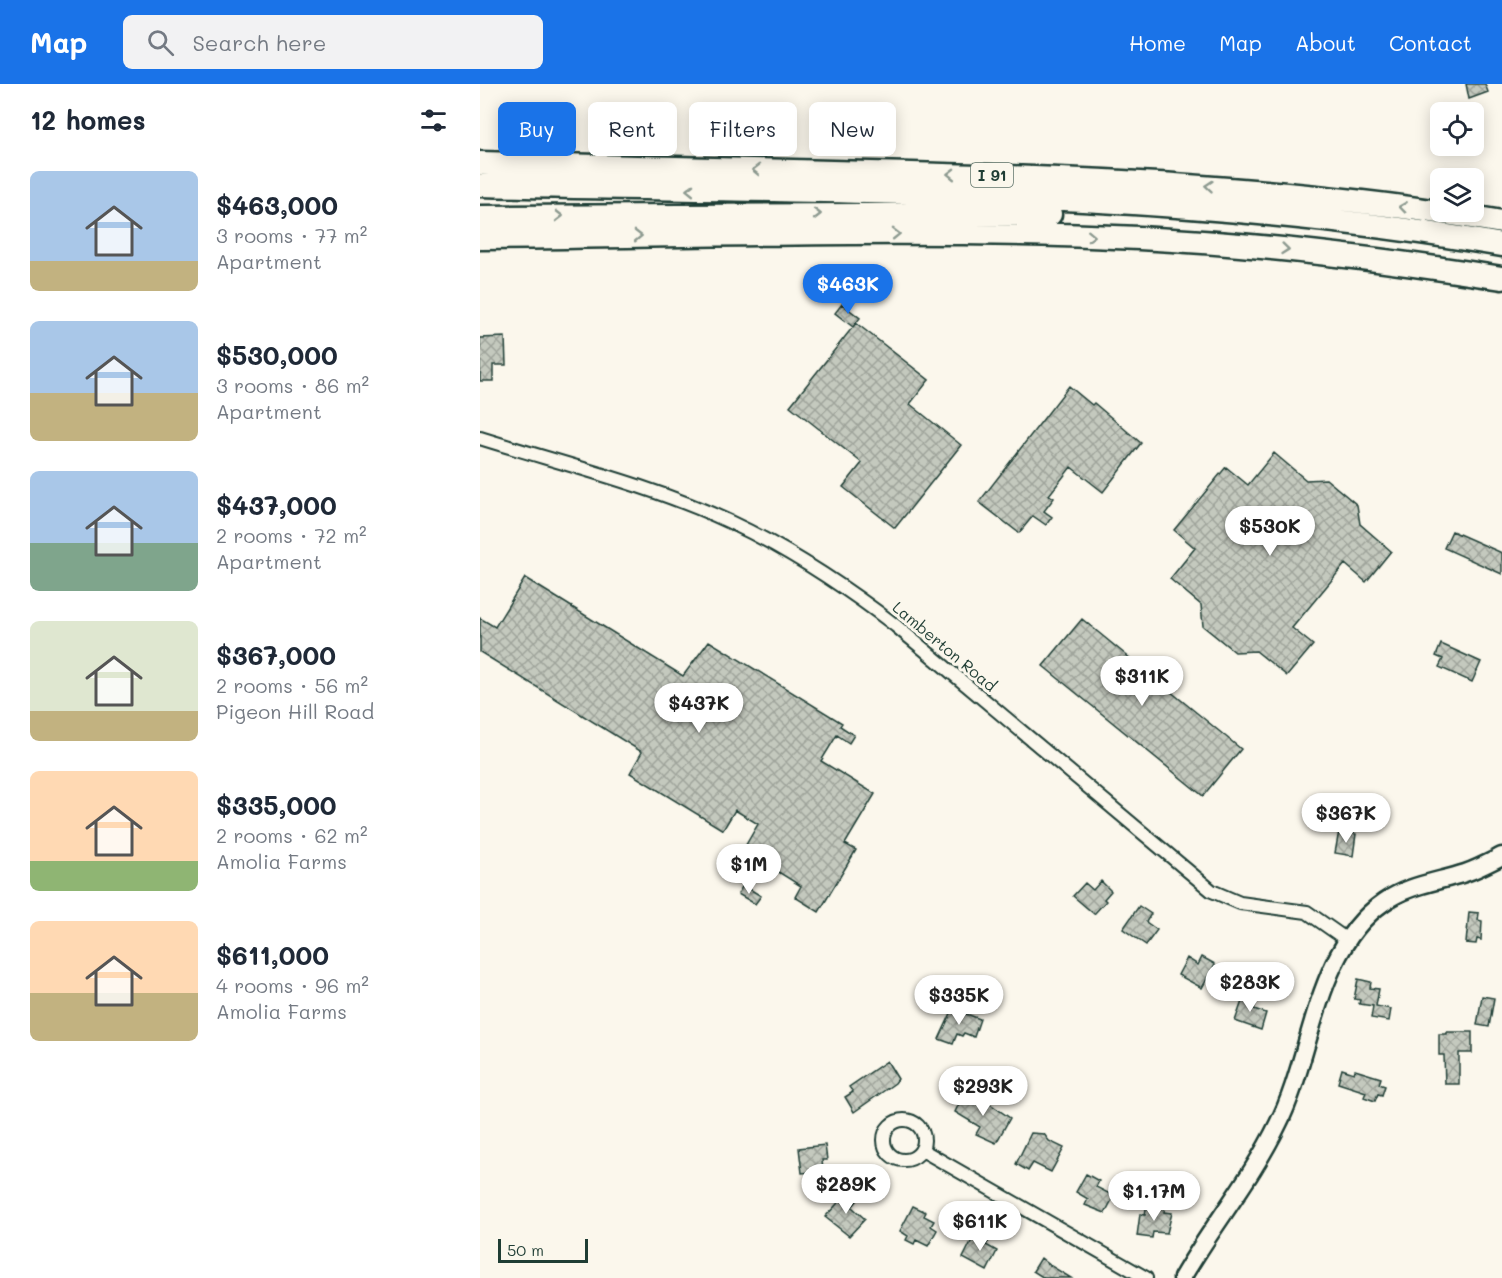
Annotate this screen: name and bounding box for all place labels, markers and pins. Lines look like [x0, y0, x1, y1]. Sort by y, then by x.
pin: $463K [806, 264, 890, 315]
pin: $530K [1228, 506, 1312, 557]
pin: $311K [1100, 656, 1184, 707]
pin: $437K [657, 683, 741, 734]
pin: $367K [1304, 793, 1388, 844]
pin: $1M [720, 844, 778, 895]
pin: $283K [1208, 962, 1292, 1013]
pin: $335K [917, 975, 1001, 1026]
pin: $293K [941, 1066, 1025, 1117]
pin: $289K [804, 1164, 888, 1215]
pin: $1.17M [1105, 1171, 1203, 1222]
pin: $611K [938, 1201, 1022, 1252]

